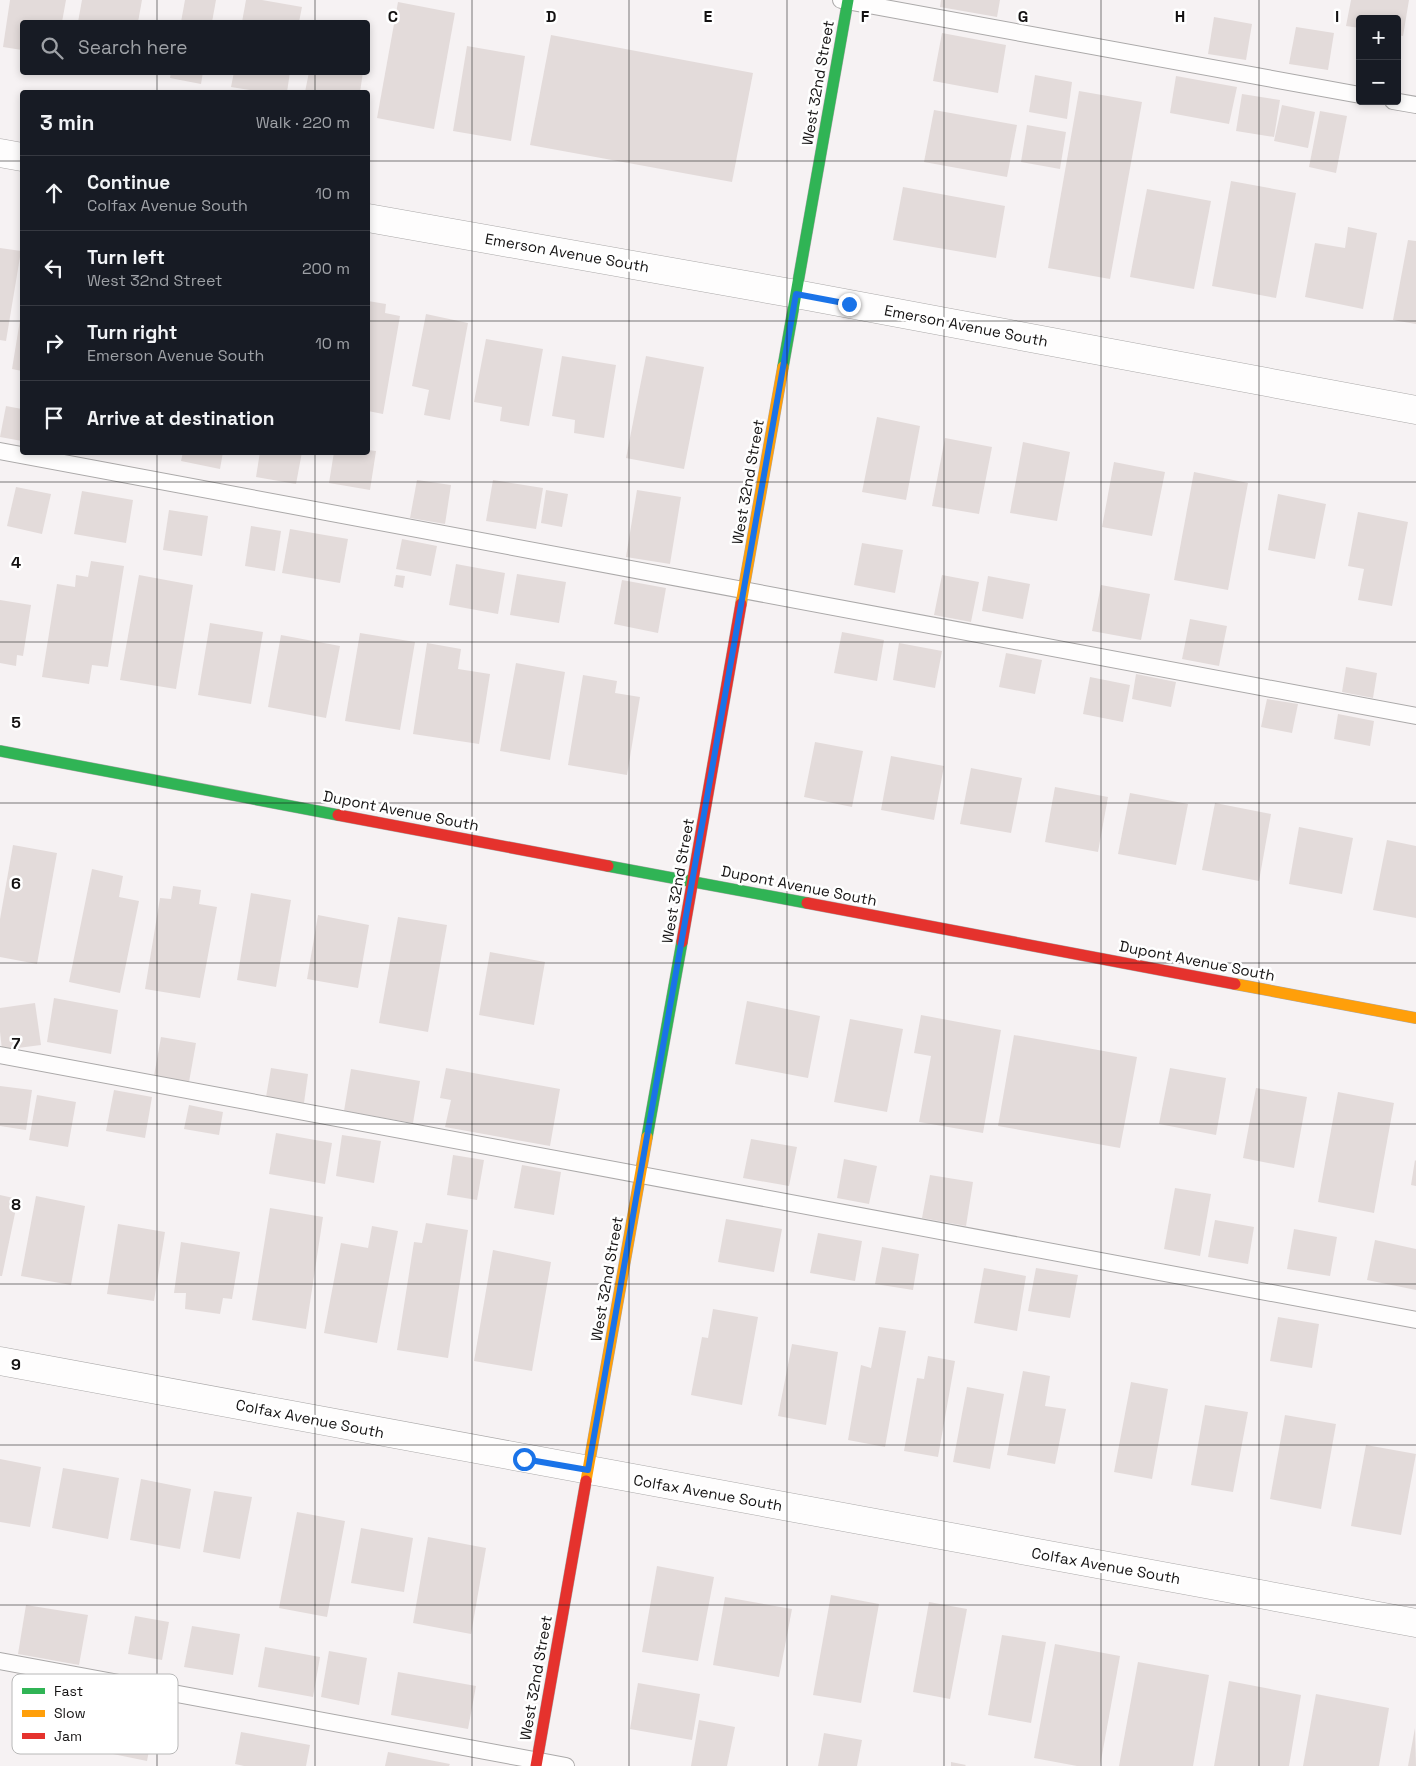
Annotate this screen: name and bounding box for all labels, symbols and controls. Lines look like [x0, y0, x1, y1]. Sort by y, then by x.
text: C [388, 6, 398, 27]
text: D [546, 6, 556, 27]
text: E [704, 6, 713, 27]
text: F [861, 6, 870, 27]
text: G [1018, 6, 1028, 27]
text: H [1175, 6, 1185, 27]
text: I [1335, 6, 1339, 27]
map controls [1356, 15, 1401, 105]
button: + [1356, 15, 1401, 60]
street label: West 32nd Street [797, 19, 838, 147]
search box [20, 20, 370, 75]
icon: search [38, 34, 66, 62]
text: Search here [78, 35, 188, 60]
button: − [1356, 60, 1401, 105]
text: 3 min [40, 109, 95, 136]
text: Walk · 220 m [256, 112, 350, 133]
text: Continue [87, 170, 170, 195]
icon: ahead [40, 179, 68, 207]
text: 10 m [315, 183, 350, 204]
text: Colfax Avenue South [87, 195, 248, 216]
street label: Emerson Avenue South [484, 229, 651, 276]
text: Turn left [87, 245, 165, 270]
icon: left [40, 254, 68, 282]
text: 200 m [302, 258, 350, 279]
text: West 32nd Street [87, 270, 222, 291]
route end [838, 293, 861, 316]
street label: Emerson Avenue South [883, 300, 1050, 351]
text: Turn right [87, 320, 177, 345]
icon: right [40, 329, 68, 357]
text: 10 m [315, 333, 350, 354]
text: Emerson Avenue South [87, 345, 264, 366]
icon: arrive [40, 404, 68, 432]
text: Arrive at destination [87, 406, 275, 431]
street label: West 32nd Street [727, 418, 768, 546]
text: 4 [11, 552, 21, 573]
text: 5 [11, 712, 21, 733]
street label: Dupont Avenue South [322, 786, 481, 835]
street label: West 32nd Street [657, 817, 698, 945]
street label: Dupont Avenue South [720, 861, 879, 910]
text: 6 [11, 873, 21, 894]
street label: Dupont Avenue South [1118, 936, 1277, 985]
text: 7 [12, 1033, 21, 1054]
text: 8 [11, 1194, 21, 1215]
street label: West 32nd Street [586, 1215, 627, 1343]
text: 9 [11, 1354, 21, 1375]
street label: Colfax Avenue South [234, 1395, 386, 1442]
route start [513, 1448, 536, 1471]
street label: Colfax Avenue South [632, 1470, 784, 1515]
street label: Colfax Avenue South [1030, 1543, 1182, 1588]
street label: West 32nd Street [515, 1614, 556, 1742]
legend [12, 1674, 178, 1754]
text: Fast [54, 1682, 83, 1700]
text: Slow [54, 1704, 86, 1722]
text: Jam [54, 1727, 82, 1745]

